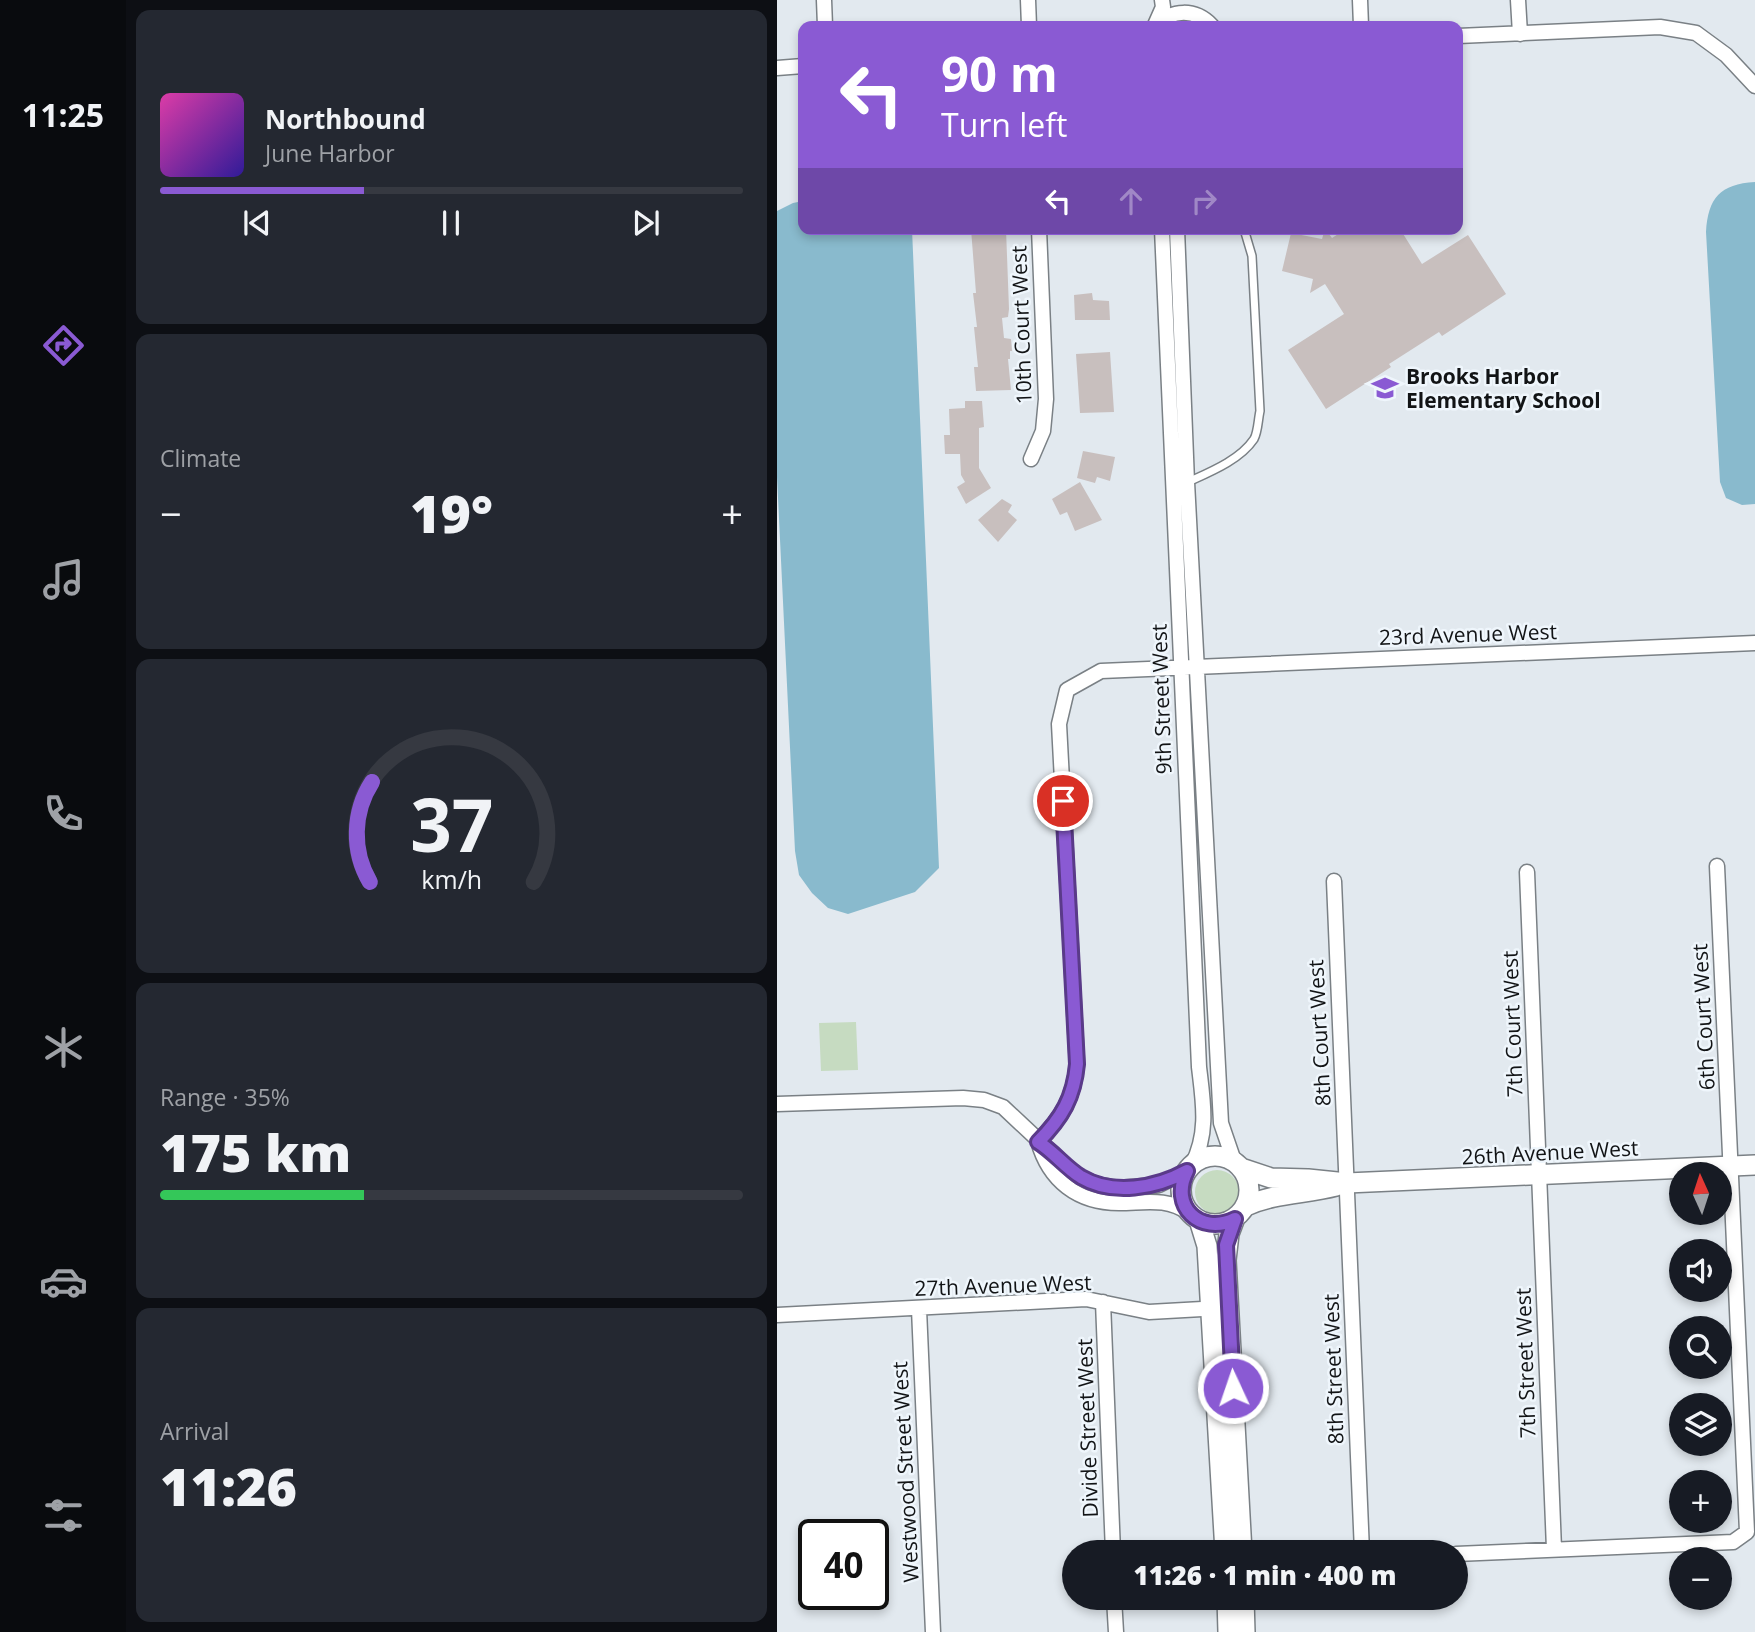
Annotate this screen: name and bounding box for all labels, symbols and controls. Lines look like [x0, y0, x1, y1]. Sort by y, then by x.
text: 90 m [941, 40, 1058, 106]
icon: left [826, 49, 917, 140]
text: 11:25 [22, 93, 104, 136]
text: Northbound [265, 101, 426, 137]
text: Turn left [941, 103, 1067, 146]
text: June Harbor [265, 137, 395, 169]
icon: left [1039, 182, 1077, 220]
icon: ahead [1112, 182, 1150, 220]
icon: right [1185, 182, 1223, 220]
icon: previous [238, 204, 276, 242]
icon: pause [432, 204, 470, 242]
icon: next [627, 204, 665, 242]
street label: 10th Court West [1004, 245, 1038, 405]
icon: directions [39, 321, 88, 370]
place label: Brooks Harbor Elementary School [1406, 362, 1601, 414]
school or university icon: Brooks Harbor Elementary School [1370, 373, 1400, 403]
text: Climate [160, 442, 241, 474]
text: 19° [410, 477, 493, 548]
text: − [160, 487, 182, 539]
text: + [721, 487, 743, 539]
icon: music [39, 555, 88, 604]
street label: 23rd Avenue West [1378, 617, 1558, 651]
street label: 9th Street West [1144, 623, 1178, 775]
pin [1033, 771, 1093, 831]
text: 37 [410, 774, 493, 873]
icon: arrive [1044, 782, 1082, 820]
icon: phone [39, 789, 88, 838]
text: km/h [421, 862, 482, 896]
street label: 6th Court West [1685, 943, 1721, 1091]
street label: 7th Court West [1495, 950, 1529, 1098]
street label: 8th Court West [1301, 959, 1337, 1107]
icon: climate [39, 1023, 88, 1072]
text: Range · 35% [160, 1081, 290, 1113]
text: 175 km [160, 1116, 351, 1187]
street label: 26th Avenue West [1461, 1133, 1639, 1171]
north arrow [1669, 1162, 1733, 1225]
map controls [1669, 1162, 1732, 1610]
button: sound [1669, 1239, 1732, 1302]
icon: car [39, 1257, 88, 1306]
street label: 27th Avenue West [914, 1268, 1092, 1302]
street label: 7th Street West [1508, 1287, 1542, 1439]
street label: 8th Street West [1316, 1293, 1350, 1445]
button: search [1669, 1316, 1732, 1379]
street label: Divide Street West [1070, 1338, 1104, 1518]
position arrow [1196, 1351, 1270, 1425]
street label: Westwood Street West [885, 1361, 925, 1583]
button: layers [1669, 1393, 1732, 1456]
text: Arrival [160, 1415, 229, 1447]
text: 11:26 [160, 1450, 297, 1521]
button: + [1669, 1470, 1732, 1533]
icon: filters [39, 1491, 88, 1540]
speed limit sign: 40 [798, 1519, 889, 1610]
button: − [1669, 1547, 1732, 1610]
text: 11:26 · 1 min · 400 m [1134, 1557, 1396, 1593]

